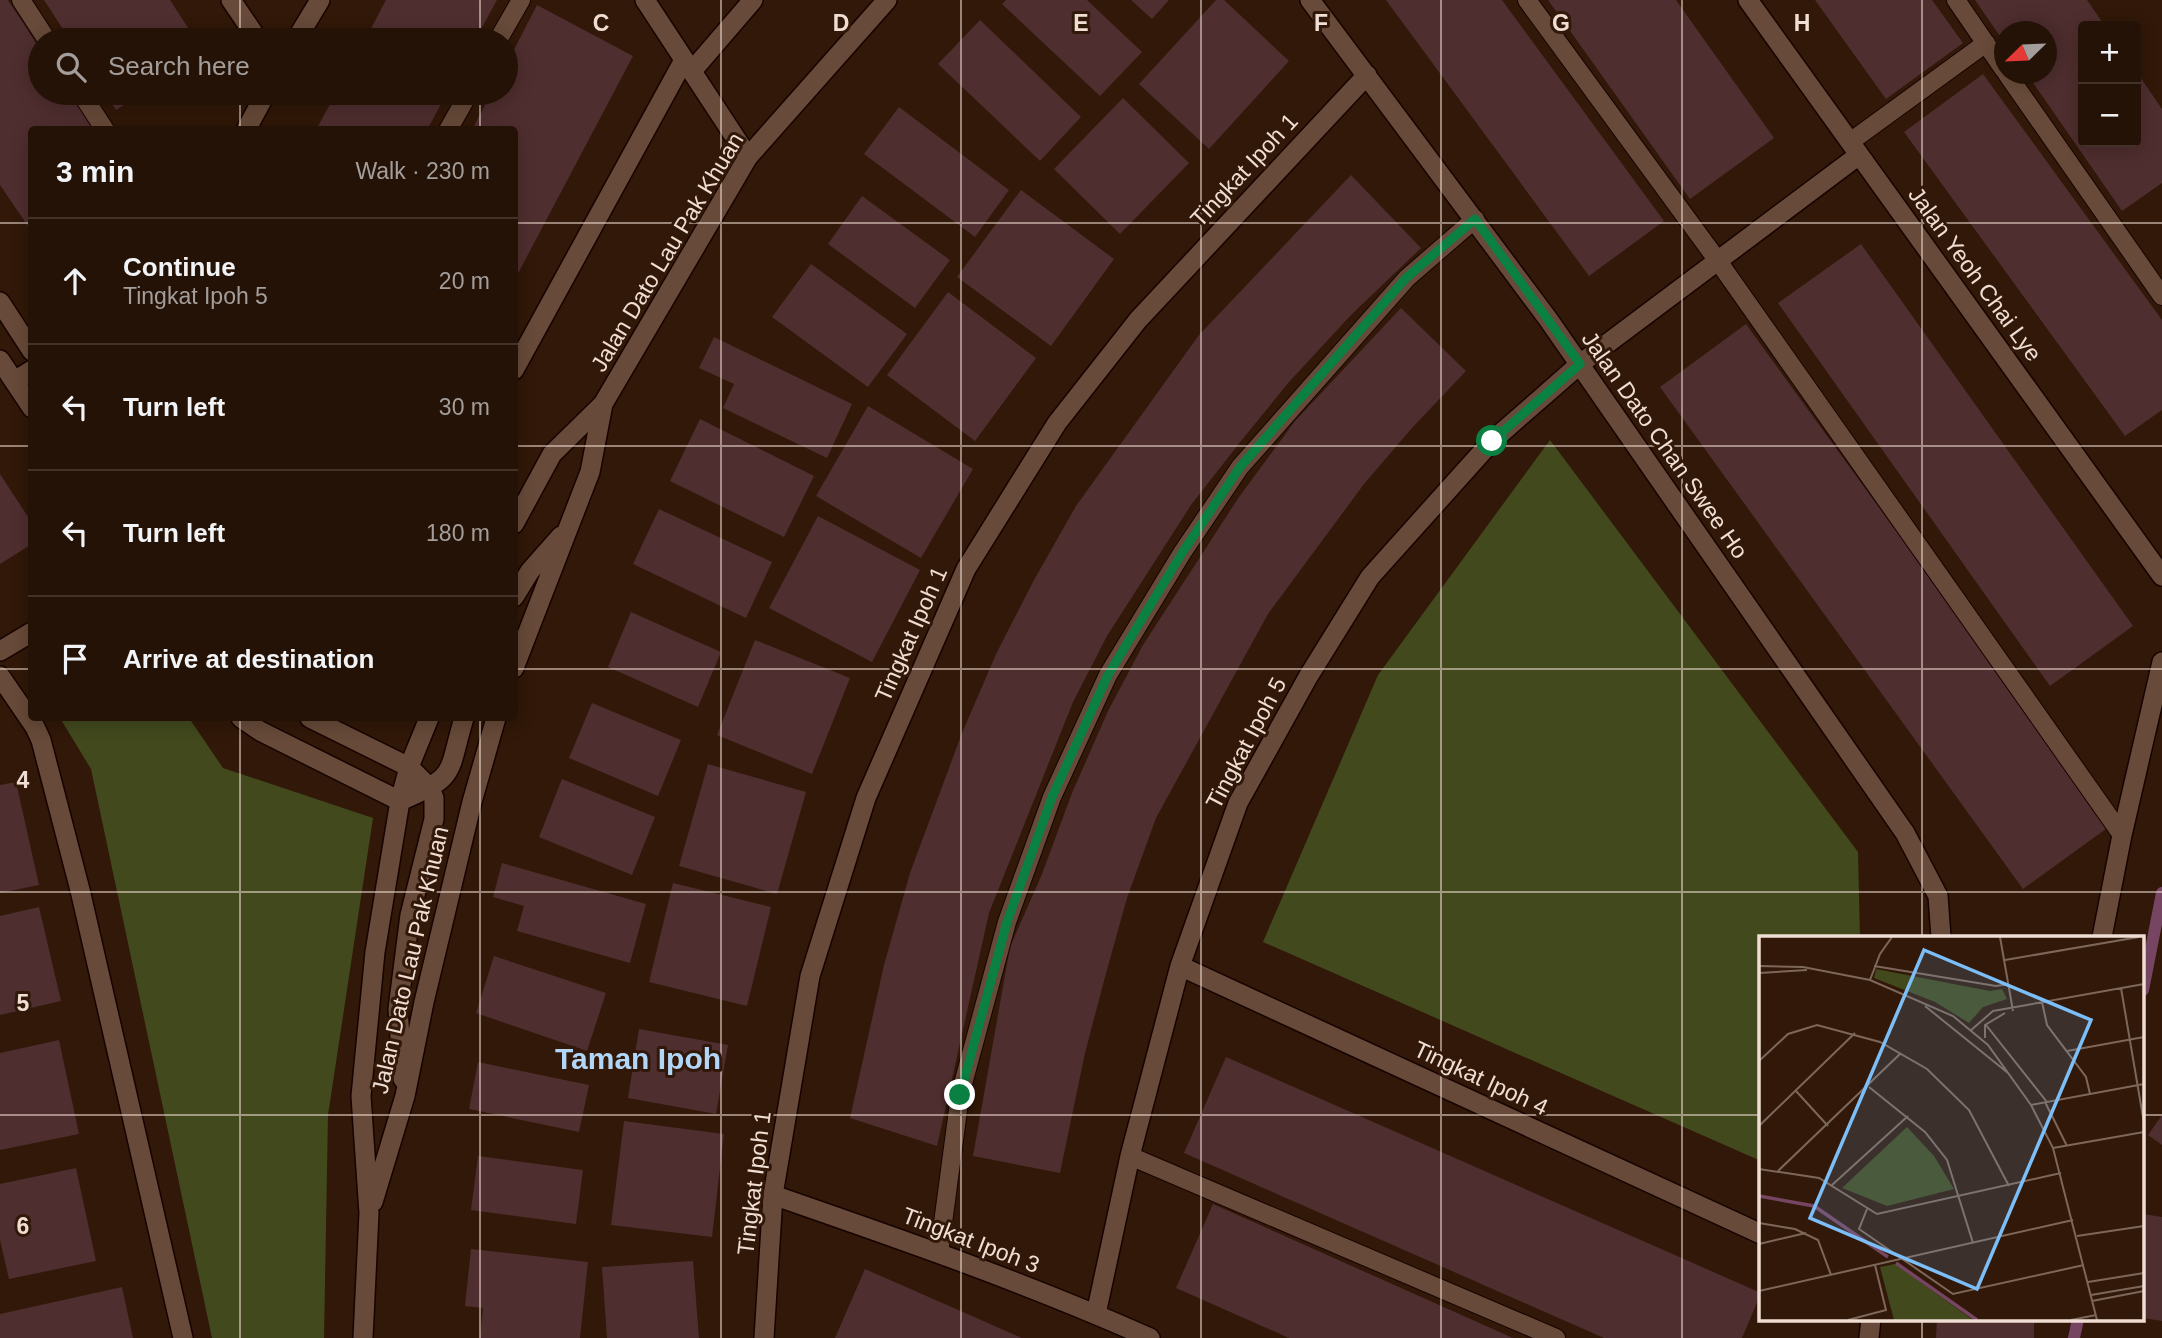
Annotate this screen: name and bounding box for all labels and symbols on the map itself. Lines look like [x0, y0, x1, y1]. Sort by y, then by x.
text: C [593, 10, 609, 36]
text: D [833, 10, 849, 36]
text: E [1073, 10, 1089, 36]
text: F [1314, 10, 1328, 36]
text: G [1552, 10, 1570, 36]
text: H [1794, 10, 1810, 36]
north arrow [1994, 21, 2057, 84]
street label: Tingkat Ipoh 1 [1185, 108, 1303, 232]
street label: Jalan Dato Lau Pak Khuan [585, 128, 749, 376]
street label: Jalan Yeoh Chai Lye [1903, 182, 2047, 366]
street label: Jalan Dato Chan Swee Ho [1577, 327, 1753, 563]
route start [1476, 425, 1507, 456]
street label: Tingkat Ipoh 1 [870, 563, 952, 705]
street label: Tingkat Ipoh 5 [1201, 673, 1291, 813]
text: 4 [17, 767, 30, 793]
street label: Jalan Dato Lau Pak Khuan [367, 824, 453, 1096]
inset map [1759, 936, 2144, 1320]
text: 5 [17, 990, 30, 1016]
street label: Tingkat Ipoh 4 [1410, 1036, 1552, 1120]
district label: Taman Ipoh [555, 1042, 721, 1075]
route end [944, 1079, 975, 1110]
street label: Tingkat Ipoh 1 [732, 1109, 776, 1257]
street label: Tingkat Ipoh 3 [899, 1202, 1043, 1278]
text: 6 [17, 1213, 29, 1239]

